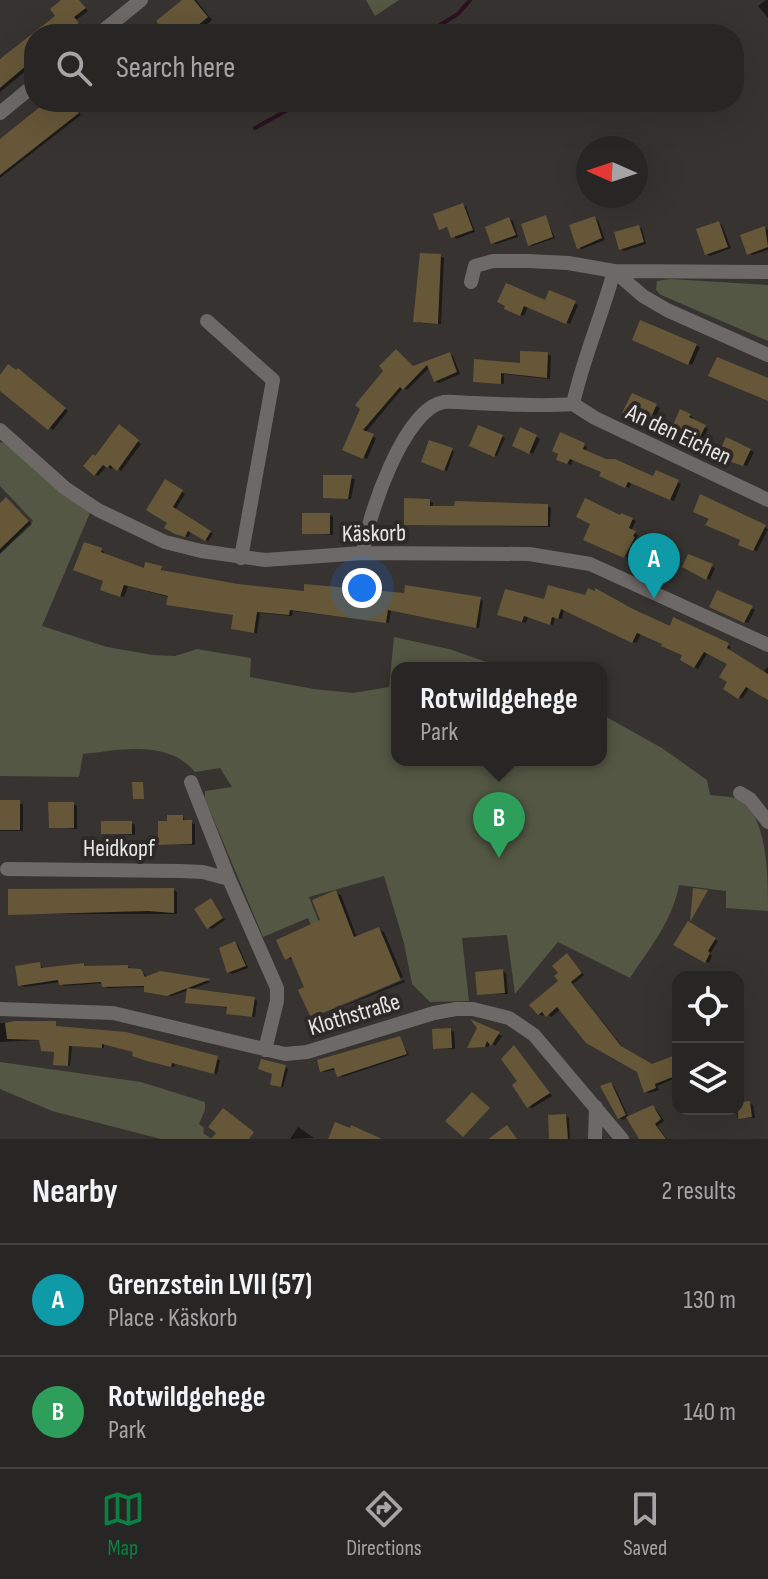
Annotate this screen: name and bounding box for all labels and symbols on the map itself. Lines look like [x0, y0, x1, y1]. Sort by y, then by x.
north arrow [576, 136, 648, 208]
street label: An den Eichen [621, 397, 736, 471]
street label: Käskorb [342, 518, 406, 549]
pin: A [628, 533, 680, 599]
your location [342, 568, 382, 608]
pin: B [473, 792, 525, 858]
street label: Heidkopf [83, 834, 156, 863]
street label: Klothstraße [305, 987, 403, 1042]

